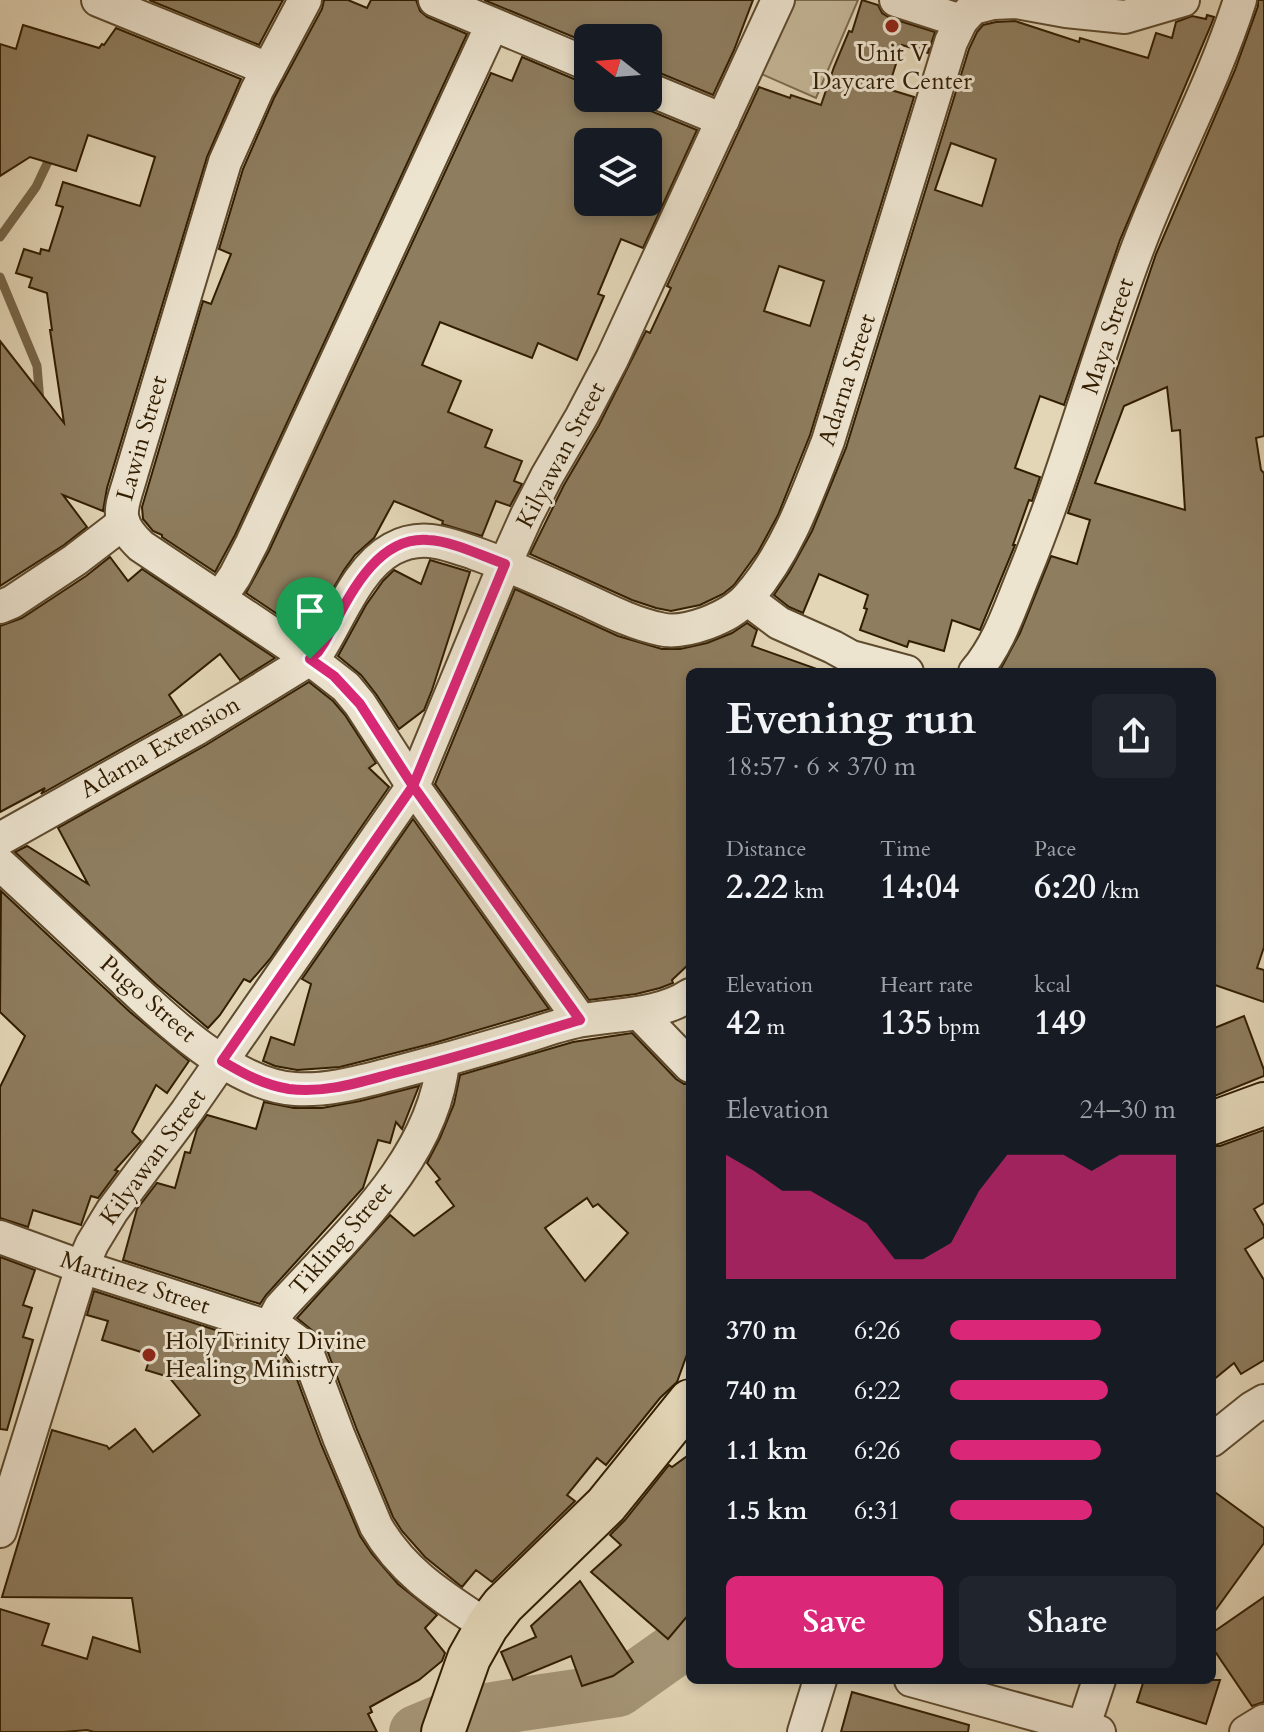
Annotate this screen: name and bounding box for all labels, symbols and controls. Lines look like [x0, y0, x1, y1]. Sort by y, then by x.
marker: Unit V Daycare Center [883, 17, 901, 35]
north arrow [574, 24, 662, 112]
map controls [574, 24, 662, 216]
place label: Unit V Daycare Center [812, 37, 972, 98]
button: layers [574, 128, 662, 216]
street label: Maya Street [1074, 273, 1142, 398]
street label: Adarna Street [810, 309, 884, 450]
street label: Lawin Street [108, 371, 176, 504]
street label: Kilyawan Street [509, 376, 614, 534]
pin [276, 577, 344, 659]
icon: arrive [288, 589, 332, 633]
street label: Adarna Extension [74, 688, 246, 806]
text: Evening run [726, 689, 976, 749]
button: share [1092, 694, 1176, 778]
text: 18:57 · 6 × 370 m [726, 749, 916, 784]
text: Distance [726, 834, 806, 864]
text: Time [880, 834, 931, 864]
text: Pace [1034, 834, 1077, 864]
text: 2.22 [726, 864, 788, 910]
text: 14:04 [880, 864, 960, 910]
text: 6:20 [1034, 864, 1096, 910]
text: km [788, 876, 824, 906]
text: /km [1096, 876, 1140, 906]
street label: Pugo Street [93, 948, 204, 1050]
text: Elevation [726, 970, 813, 1000]
text: Heart rate [880, 970, 973, 1000]
text: kcal [1034, 970, 1071, 1000]
text: 42 [726, 1000, 761, 1046]
text: 135 [880, 1000, 932, 1046]
text: 149 [1034, 1000, 1086, 1046]
text: m [761, 1012, 785, 1042]
text: bpm [932, 1012, 980, 1042]
street label: Kilyawan Street [92, 1082, 214, 1232]
text: Elevation [726, 1092, 829, 1127]
text: 24–30 m [1079, 1092, 1176, 1127]
street label: Tikling Street [282, 1175, 400, 1303]
street label: Martinez Street [56, 1243, 214, 1323]
text: 370 m [726, 1313, 797, 1348]
text: 6:26 [854, 1313, 901, 1348]
place label: HolyTrinity Divine Healing Ministry [165, 1325, 367, 1386]
marker: HolyTrinity Divine Healing Ministry [140, 1346, 158, 1364]
text: 740 m [726, 1373, 797, 1408]
text: 6:22 [854, 1373, 901, 1408]
text: 1.1 km [726, 1433, 807, 1468]
text: 6:26 [854, 1433, 901, 1468]
text: 1.5 km [726, 1493, 807, 1528]
text: 6:31 [854, 1493, 901, 1528]
button: Save [726, 1576, 943, 1668]
button: Share [959, 1576, 1176, 1668]

